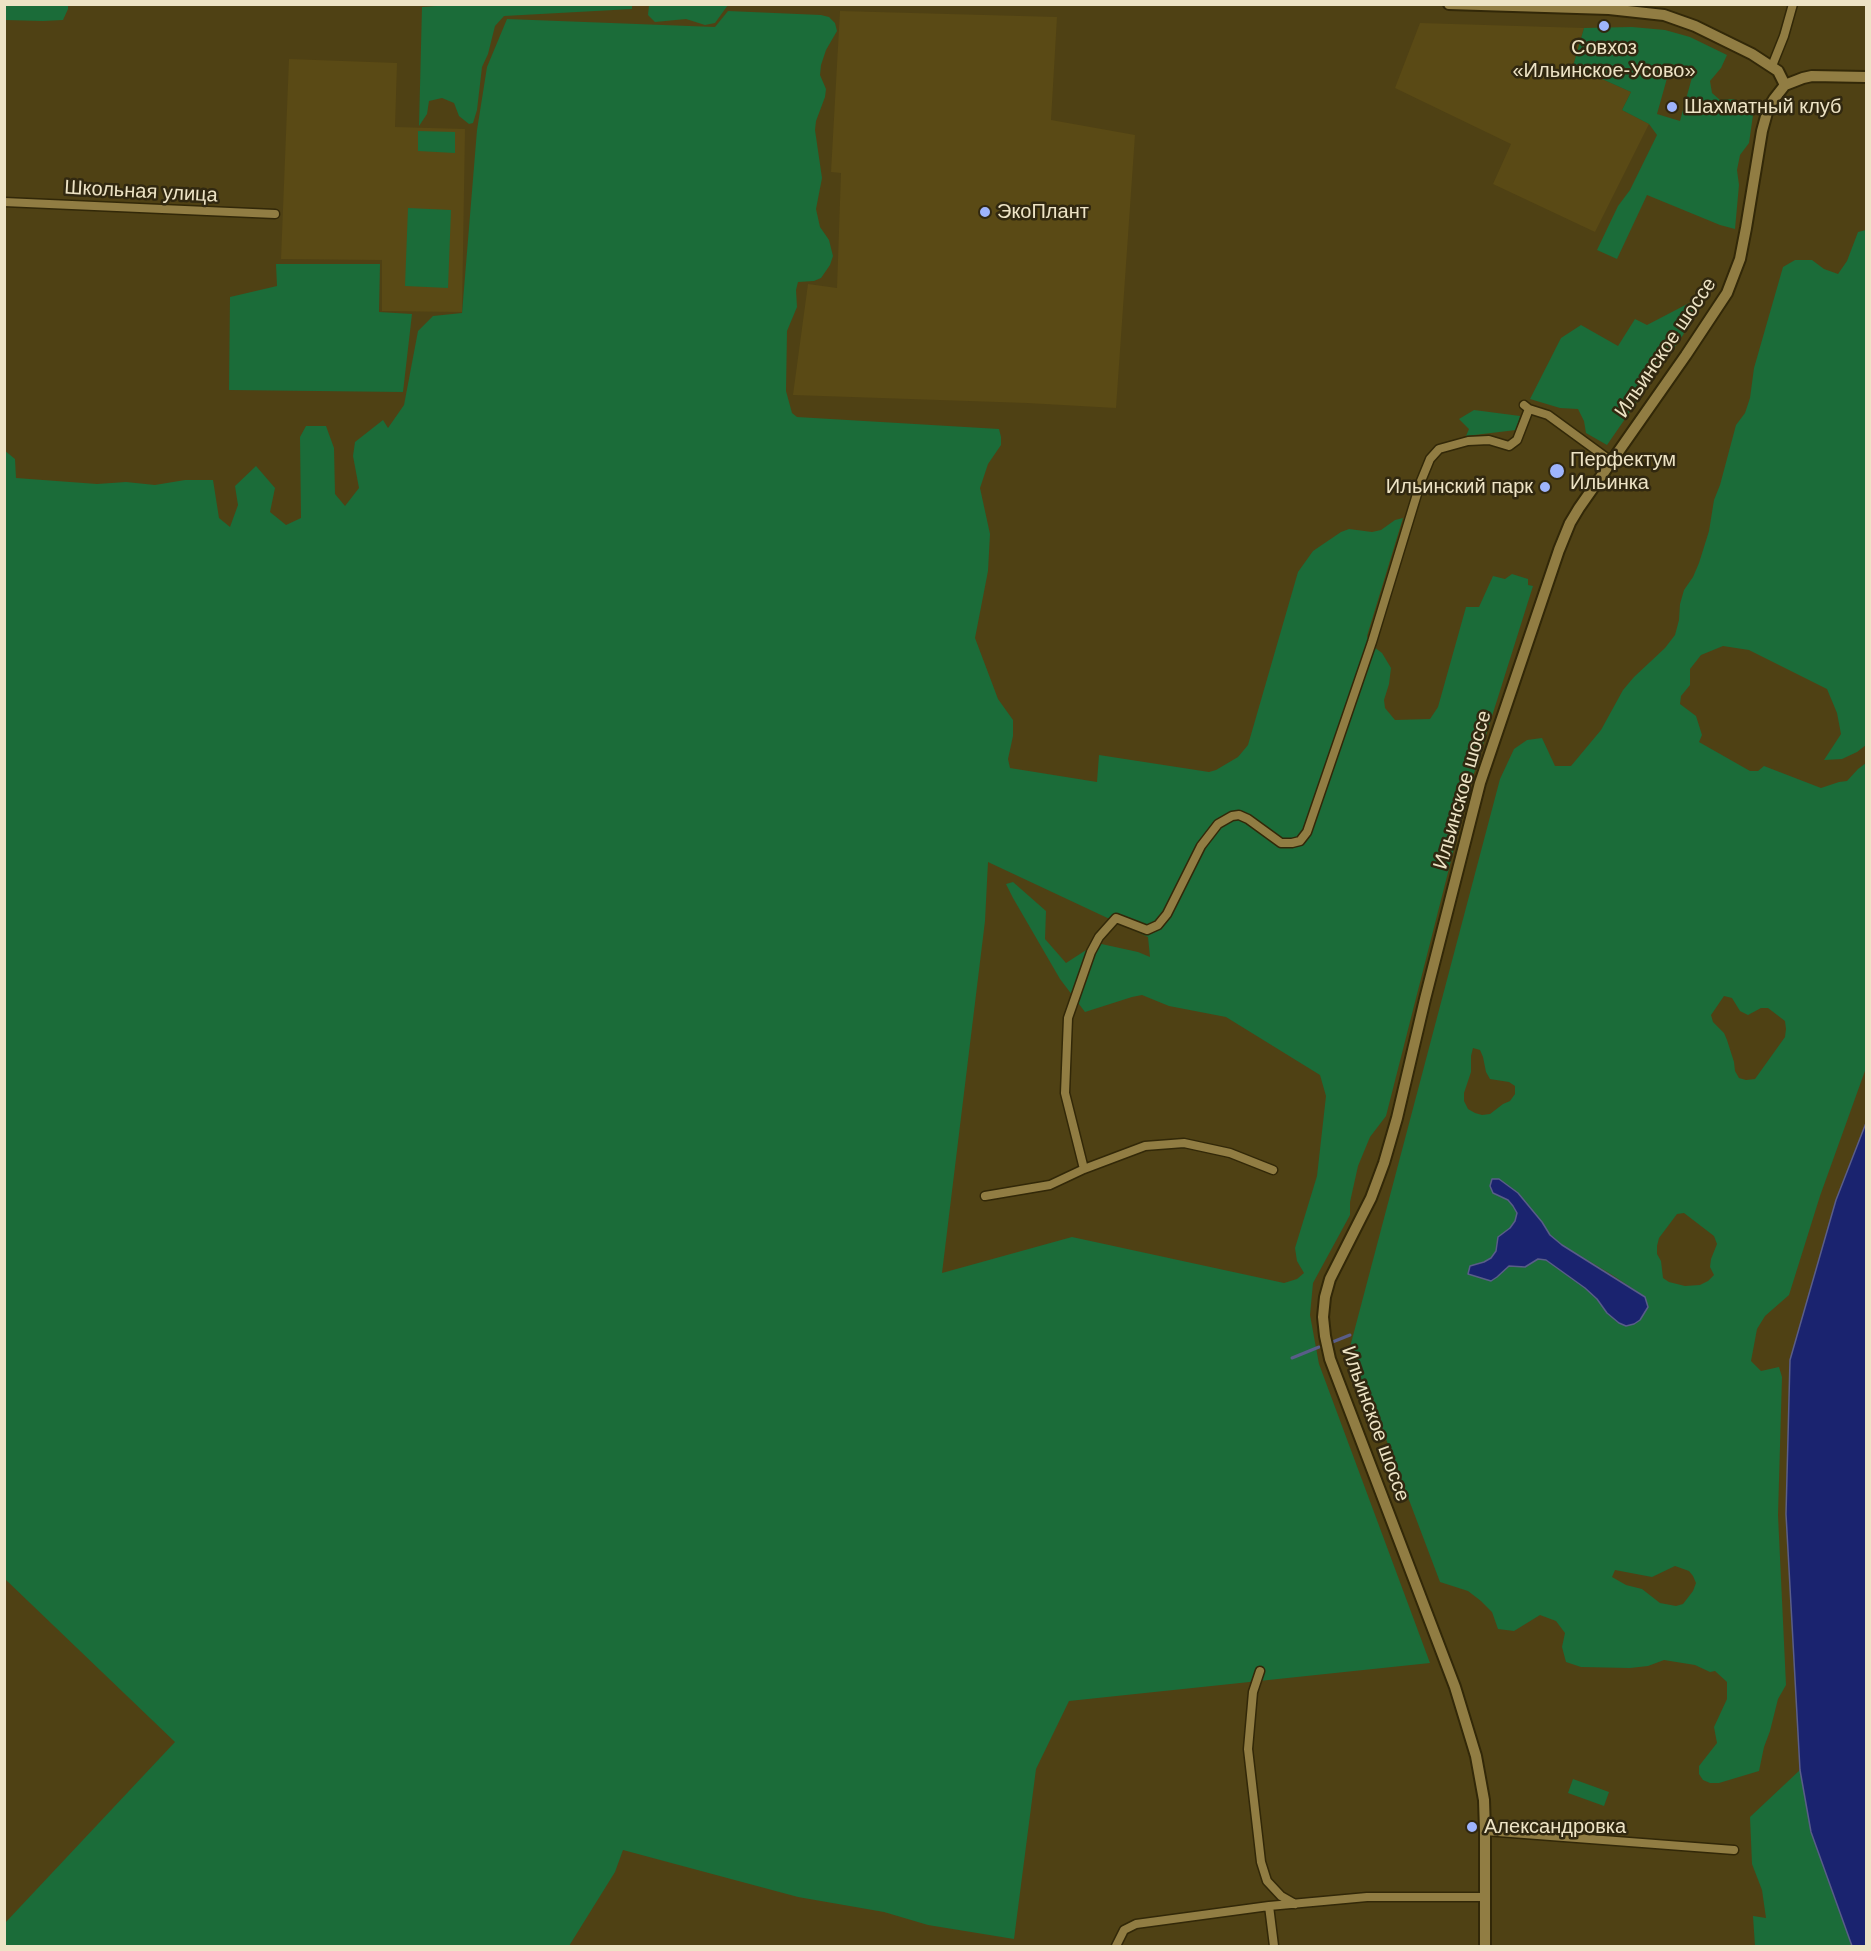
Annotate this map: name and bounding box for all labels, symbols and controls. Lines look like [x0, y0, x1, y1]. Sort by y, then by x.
marker: Совхоз «Ильинское-Усово» [1597, 19, 1611, 33]
place label: Совхоз «Ильинское-Усово» [1512, 36, 1696, 83]
place label: Шахматный клуб [1684, 95, 1842, 119]
marker: Шахматный клуб [1665, 100, 1679, 114]
street label: Школьная улица [64, 176, 218, 208]
place label: ЭкоПлант [997, 200, 1089, 224]
marker: ЭкоПлант [978, 205, 992, 219]
street label: Ильинское шоссе [1610, 273, 1722, 423]
place label: Перфектум Ильинка [1570, 448, 1676, 495]
marker: Перфектум Ильинка [1548, 462, 1566, 480]
place label: Ильинский парк [1386, 475, 1533, 499]
marker: Ильинский парк [1538, 480, 1552, 494]
street label: Ильинское шоссе [1429, 708, 1497, 872]
street label: Ильинское шоссе [1336, 1343, 1414, 1505]
place label: Александровка [1484, 1815, 1626, 1839]
marker: Александровка [1465, 1820, 1479, 1834]

